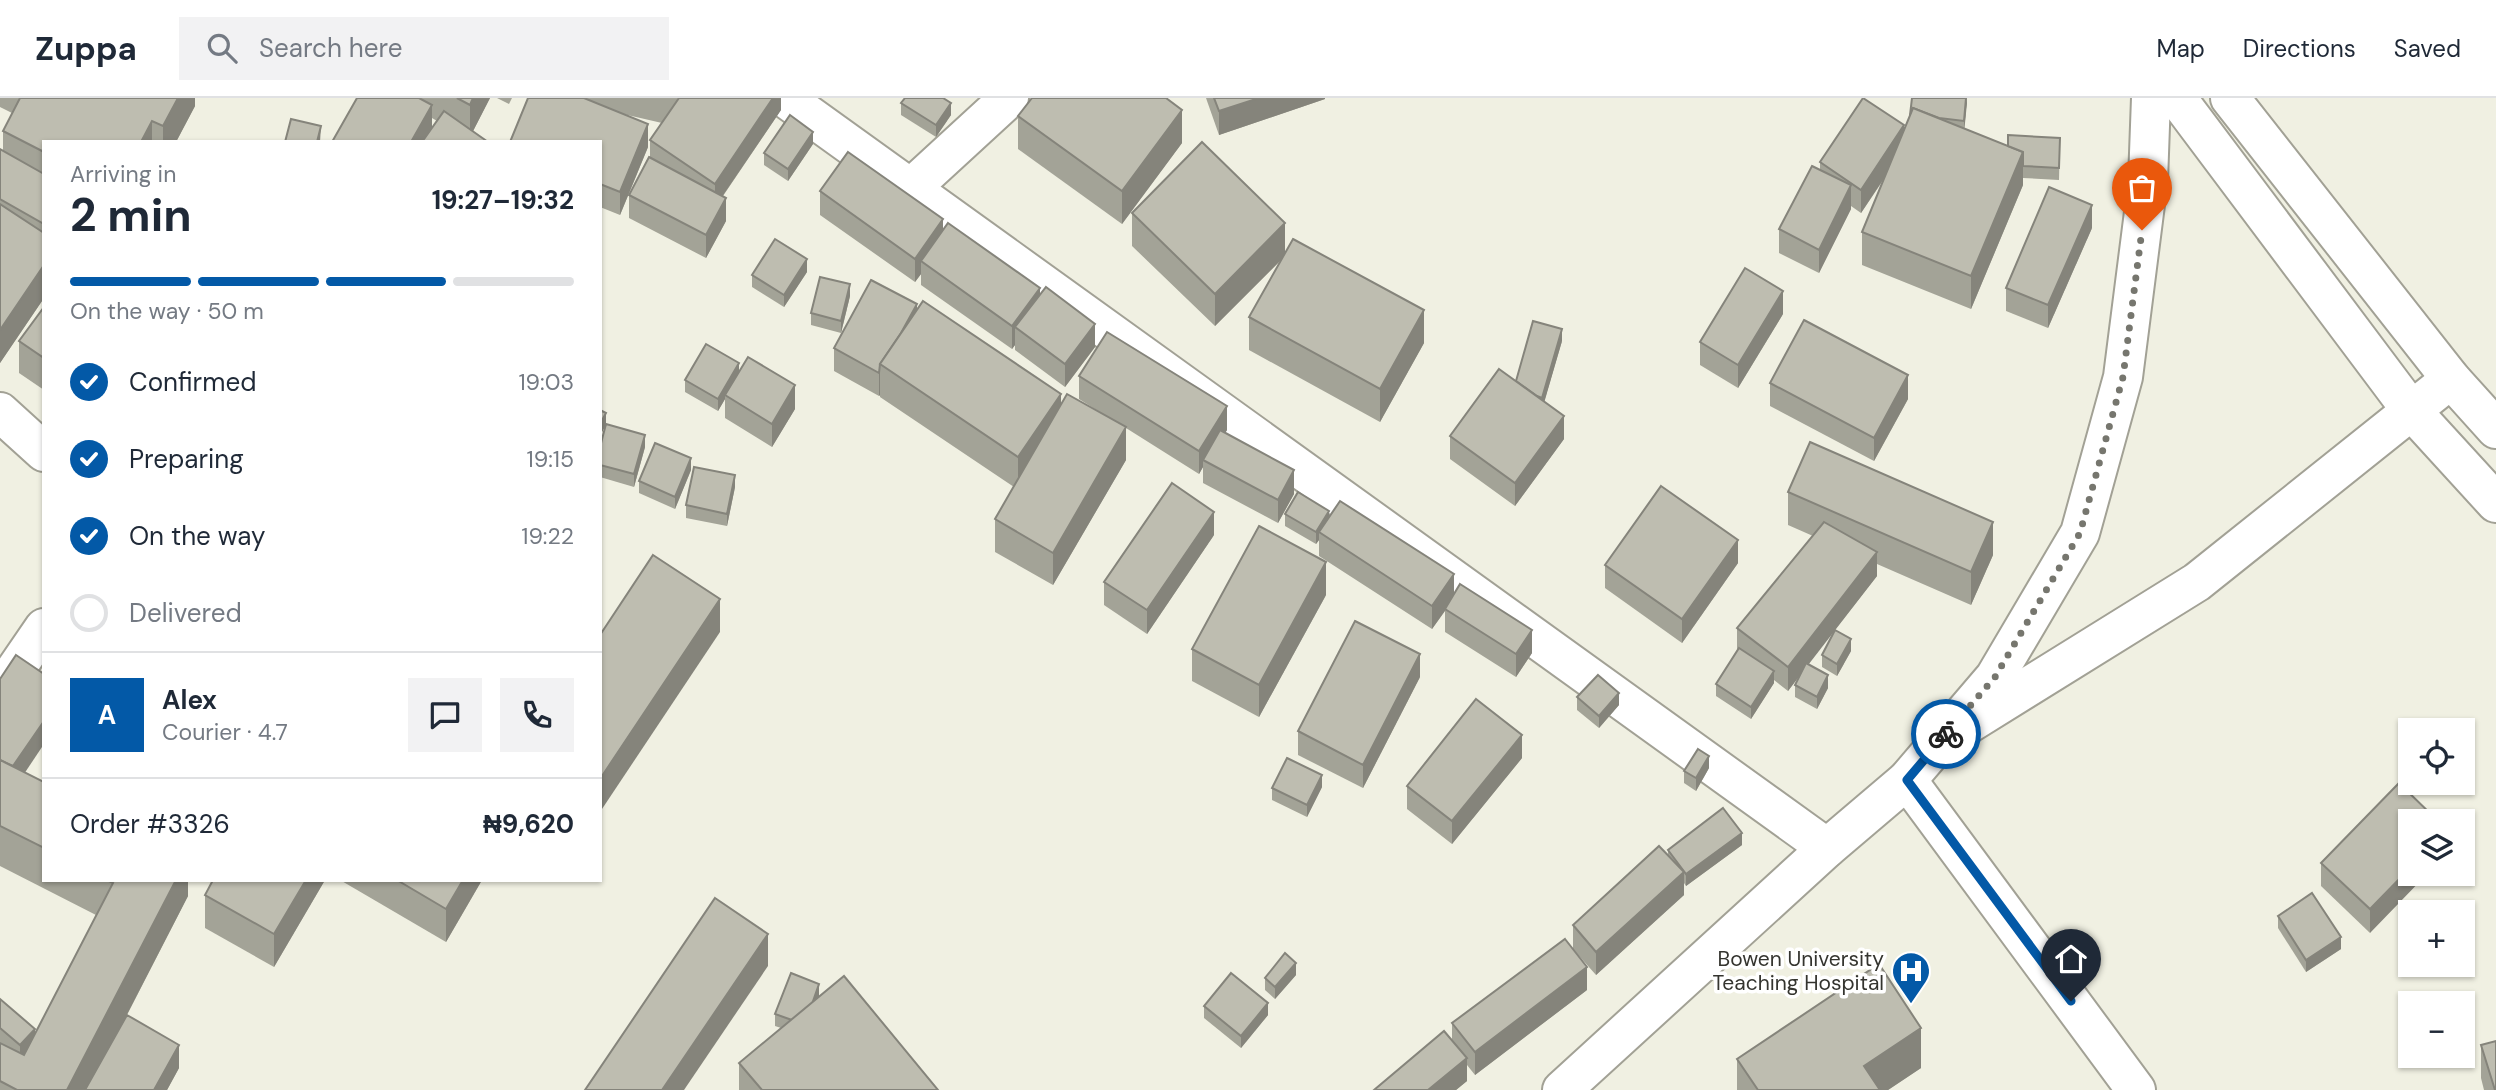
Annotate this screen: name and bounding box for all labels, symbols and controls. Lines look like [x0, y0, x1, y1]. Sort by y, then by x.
search box [179, 17, 669, 80]
text: Zuppa [35, 27, 137, 70]
icon: search [203, 29, 241, 67]
text: Search here [259, 31, 402, 65]
text: Map [2157, 33, 2205, 64]
text: Directions [2243, 33, 2356, 64]
text: Saved [2394, 33, 2461, 64]
pin [2112, 158, 2172, 230]
text: Arriving in [70, 159, 176, 189]
icon: bag [2123, 169, 2161, 207]
text: 19:27–19:32 [432, 183, 574, 217]
text: 2 min [70, 185, 192, 245]
text: On the way · 50 m [70, 296, 264, 326]
icon: check [70, 363, 108, 401]
text: Confirmed [129, 365, 256, 399]
text: 19:03 [518, 367, 574, 397]
icon: check [70, 440, 108, 478]
text: Preparing [129, 442, 244, 476]
text: 19:15 [527, 444, 574, 474]
icon: check [70, 517, 108, 555]
text: On the way [129, 519, 265, 553]
text: 19:22 [521, 521, 574, 551]
text: Delivered [129, 596, 242, 630]
button: chat [408, 678, 482, 752]
button: phone [500, 678, 574, 752]
text: Alex [162, 683, 217, 717]
text: A [98, 698, 116, 732]
courier [1911, 699, 1981, 769]
icon: bike [1927, 715, 1965, 753]
text: Courier · 4.7 [162, 717, 288, 747]
map controls [2398, 718, 2475, 1068]
button: locate [2398, 718, 2475, 795]
text: Order #3326 [70, 807, 230, 841]
text: ₦9,620 [483, 807, 574, 841]
button: layers [2398, 809, 2475, 886]
button: + [2398, 900, 2475, 977]
pin [2041, 929, 2101, 1001]
icon: home [2052, 940, 2090, 978]
place label: Bowen University Teaching Hospital [1712, 945, 1884, 997]
hospital icon: Bowen University Teaching Hospital [1890, 950, 1932, 1005]
button: − [2398, 991, 2475, 1068]

